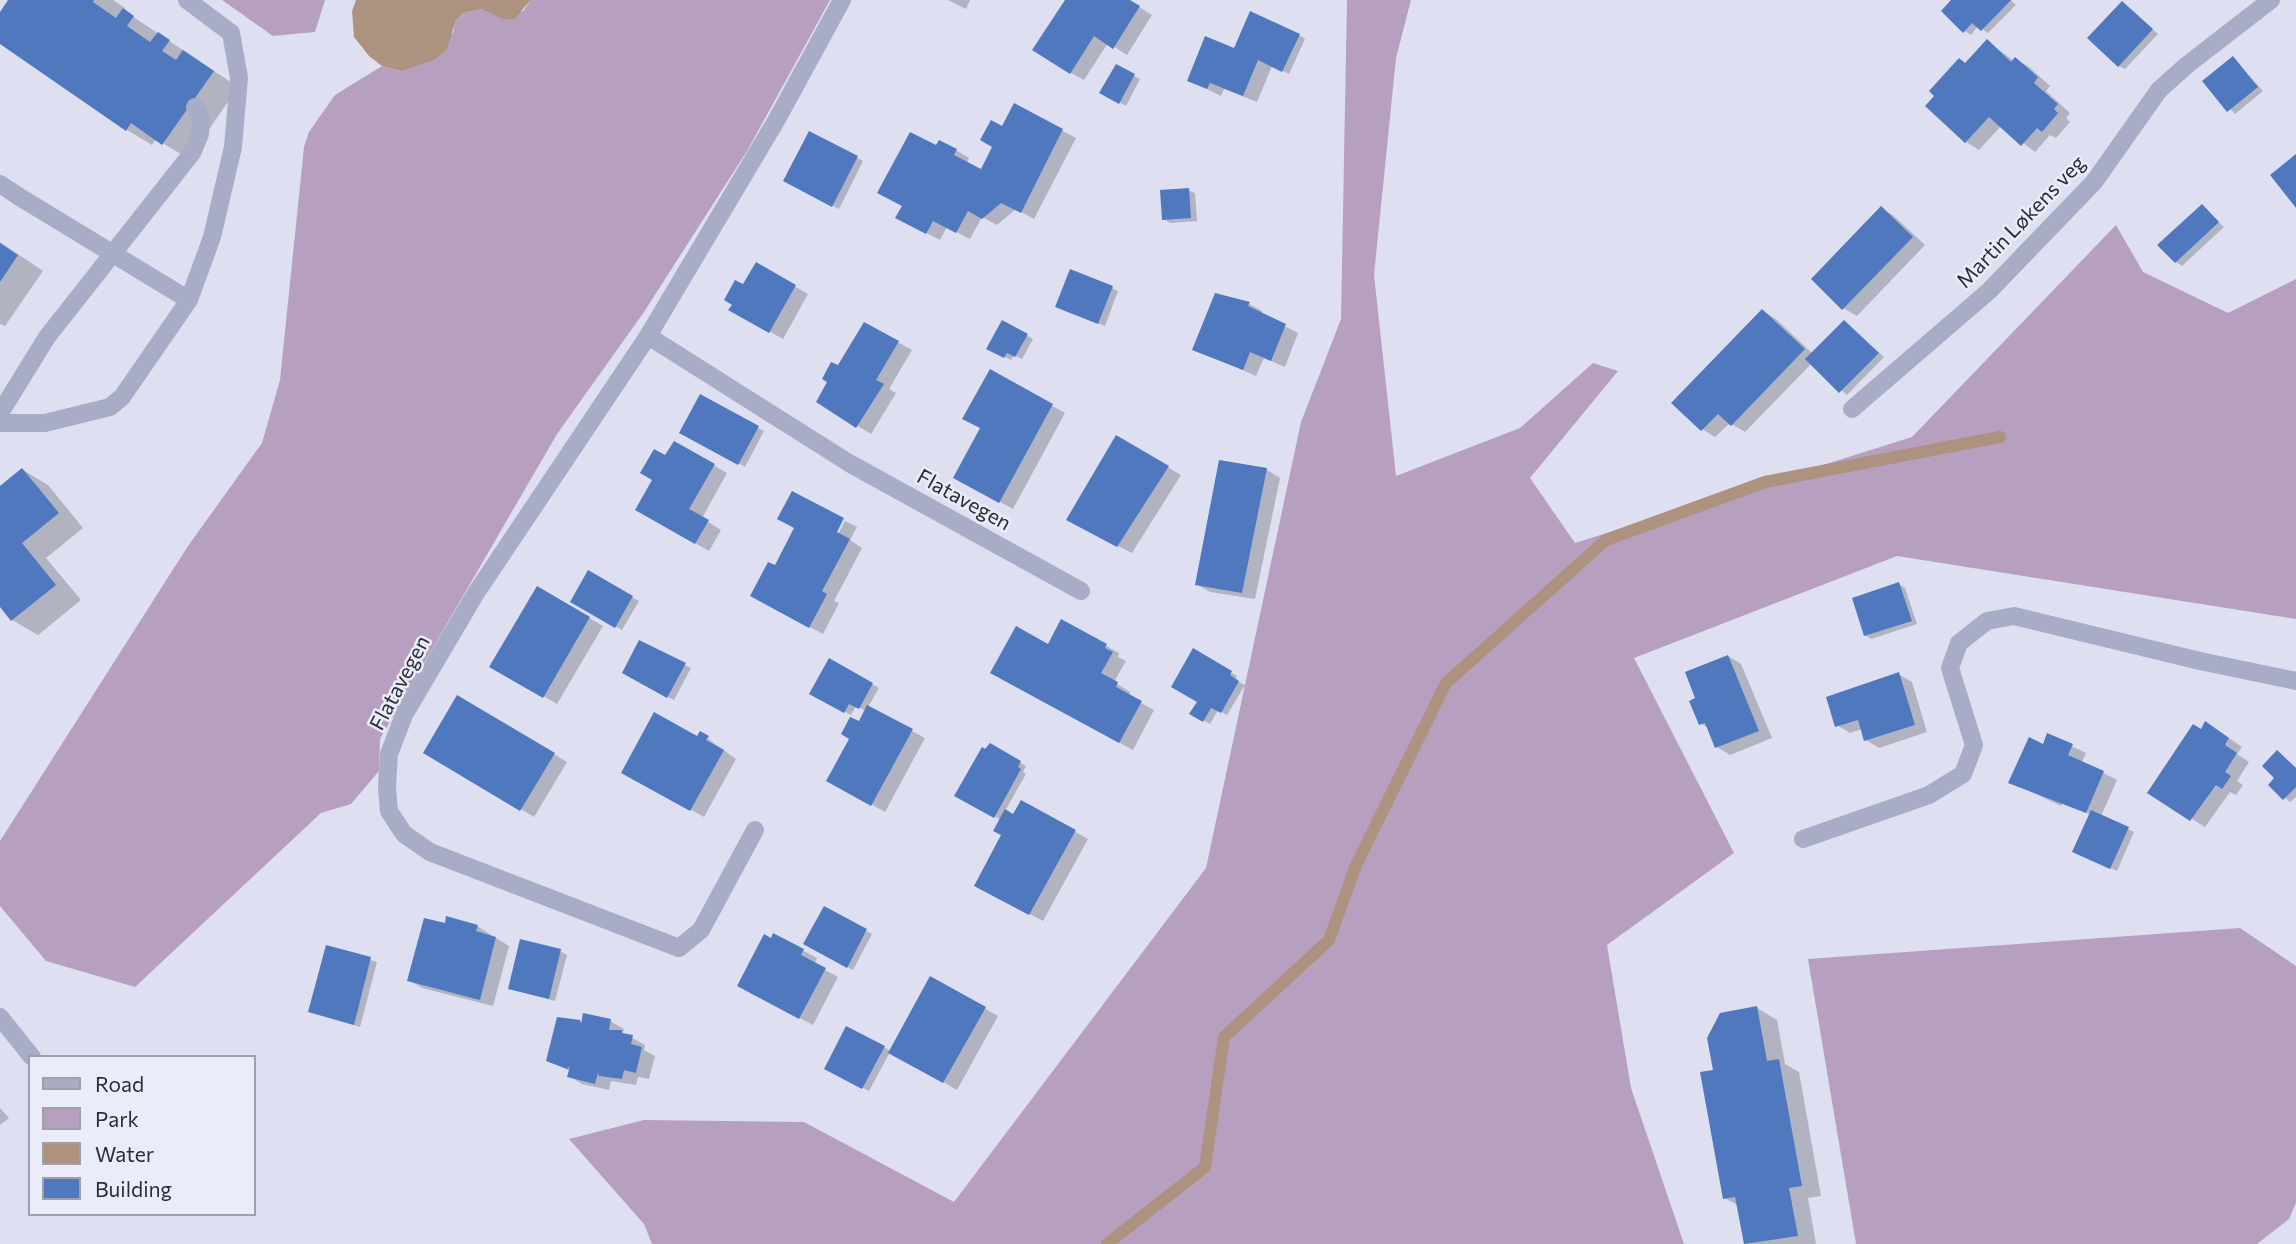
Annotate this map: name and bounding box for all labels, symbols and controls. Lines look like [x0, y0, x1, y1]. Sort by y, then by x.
street label: Martin Løkens veg [1951, 151, 2091, 293]
street label: Flatavegen [913, 464, 1015, 536]
street label: Flatavegen [365, 631, 435, 735]
legend [28, 1055, 256, 1216]
text: Road [95, 1071, 144, 1096]
text: Park [95, 1106, 139, 1131]
text: Water [95, 1141, 154, 1166]
text: Building [95, 1176, 172, 1201]

